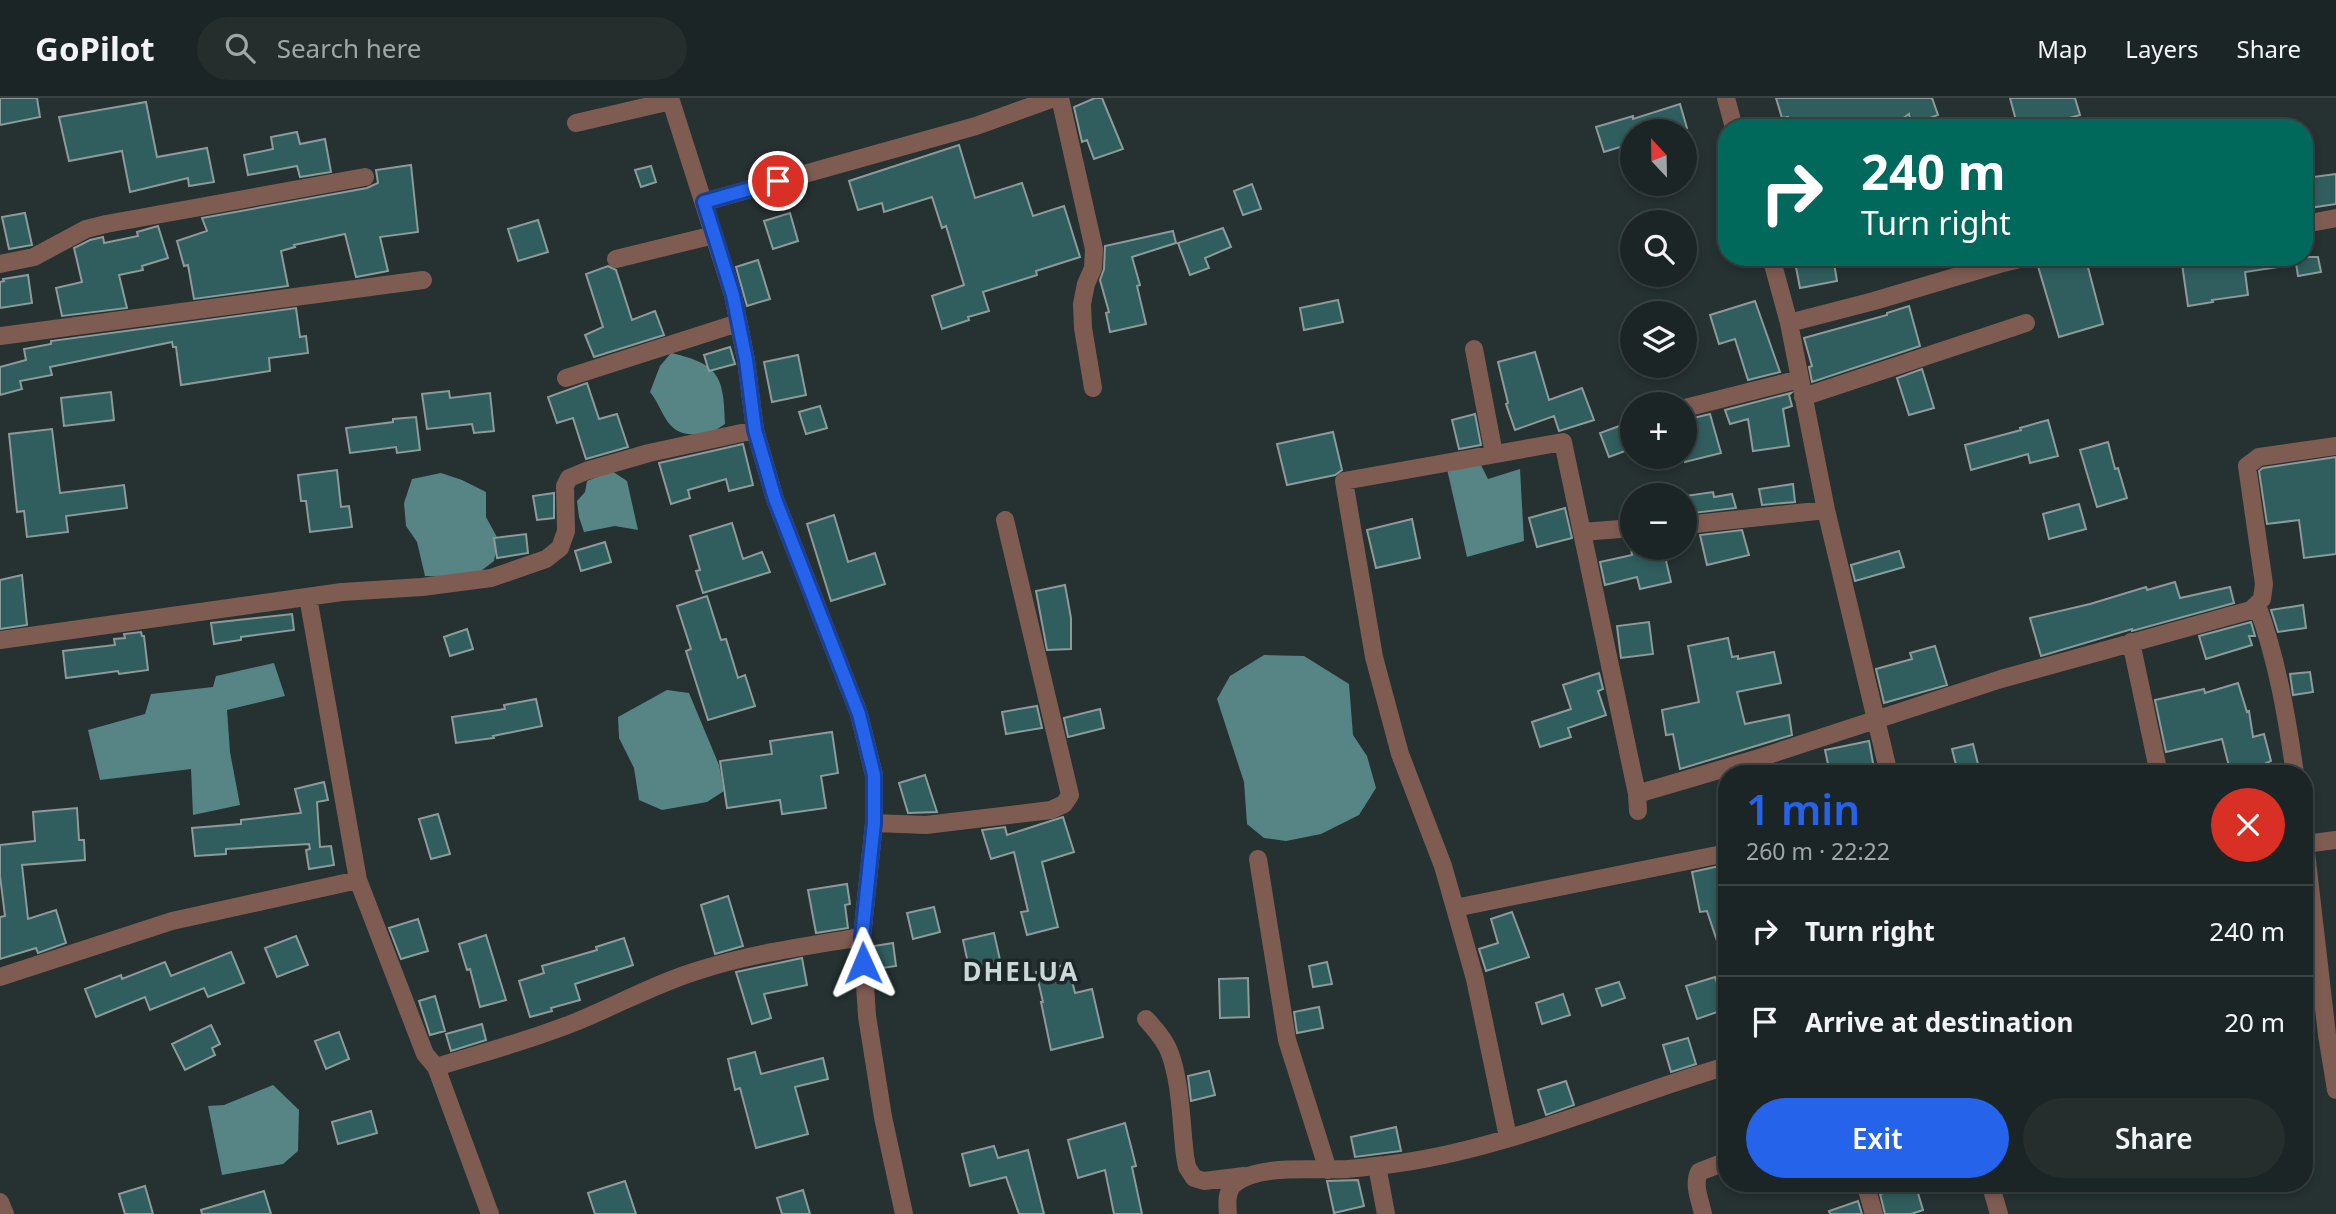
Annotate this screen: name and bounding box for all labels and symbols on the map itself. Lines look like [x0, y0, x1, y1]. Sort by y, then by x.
north arrow [1620, 119, 1698, 196]
pin [748, 151, 808, 211]
position arrow [826, 926, 900, 1000]
district label: DHELUA [962, 953, 1080, 989]

